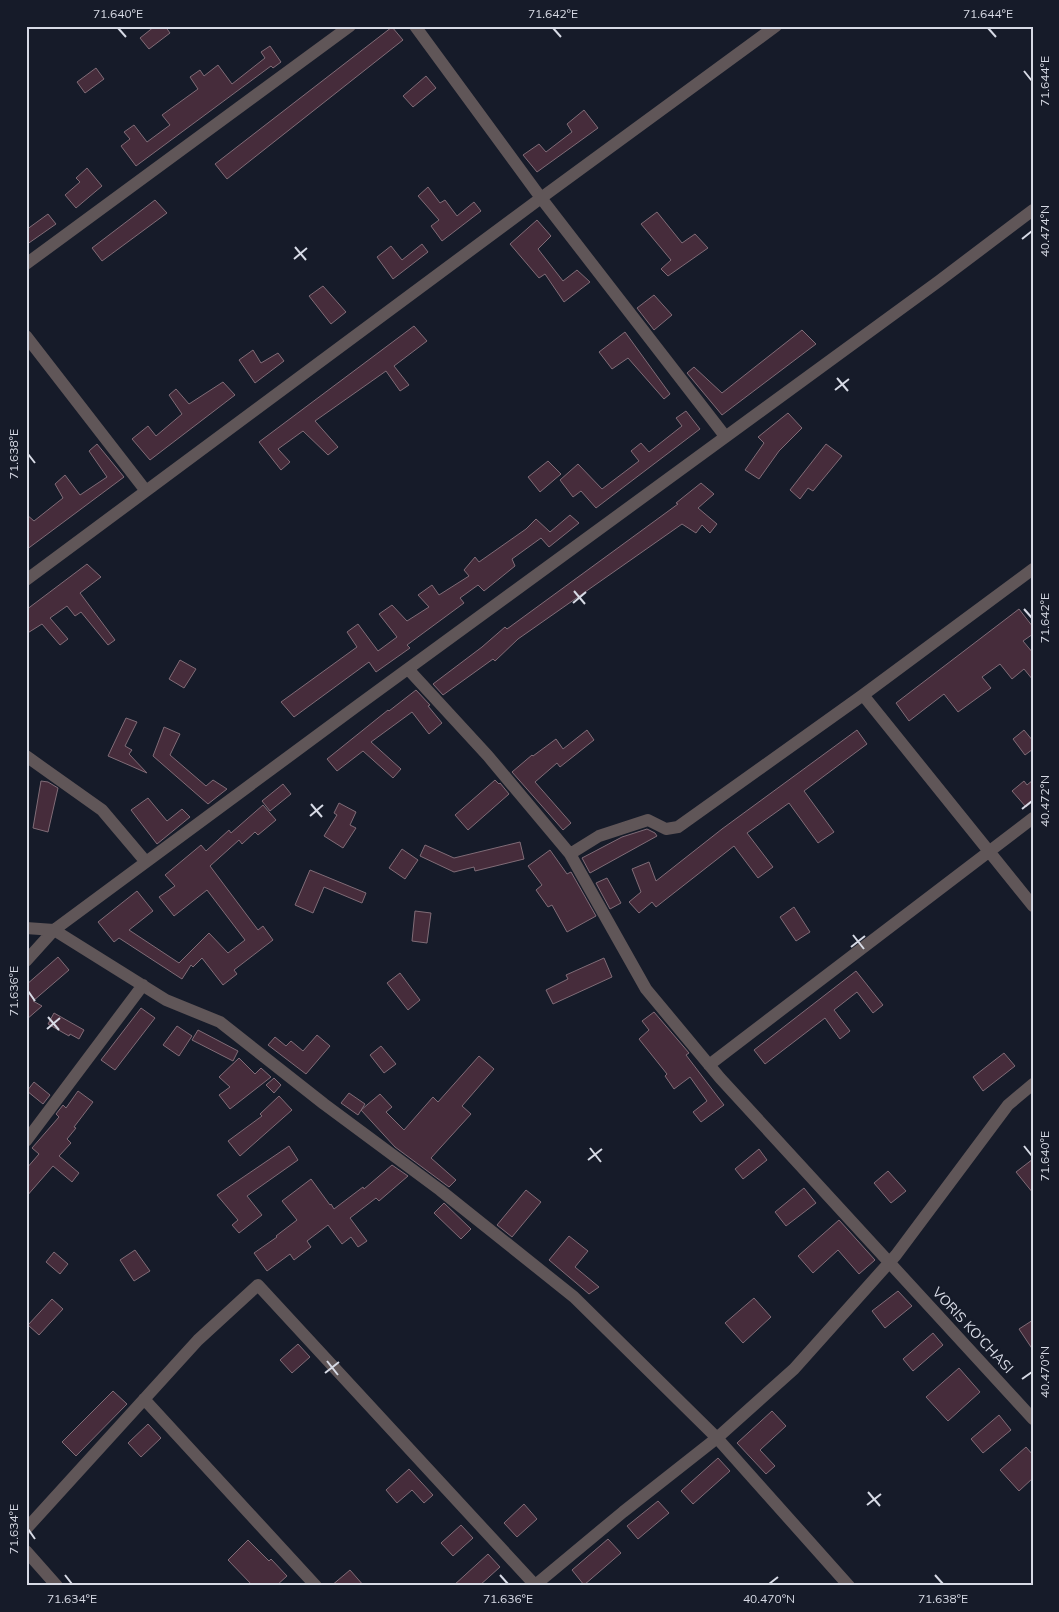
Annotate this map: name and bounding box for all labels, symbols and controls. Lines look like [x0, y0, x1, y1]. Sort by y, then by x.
text: 71.640°E [93, 6, 143, 21]
text: 71.642°E [528, 6, 578, 21]
text: 71.644°E [963, 6, 1013, 21]
text: 71.644°E [1037, 56, 1052, 106]
text: 40.474°N [1037, 205, 1052, 257]
text: 71.638°E [6, 429, 21, 479]
text: 71.642°E [1037, 593, 1052, 643]
text: 40.472°N [1037, 775, 1052, 827]
text: 71.636°E [6, 966, 21, 1016]
text: 71.640°E [1037, 1131, 1052, 1181]
street label: VORIS KO'CHASI [928, 1283, 1018, 1377]
text: 40.470°N [1037, 1346, 1052, 1398]
text: 71.634°E [6, 1504, 21, 1554]
text: 71.634°E [47, 1591, 97, 1606]
text: 71.636°E [483, 1591, 533, 1606]
text: 40.470°N [743, 1591, 795, 1606]
text: 71.638°E [918, 1591, 968, 1606]

